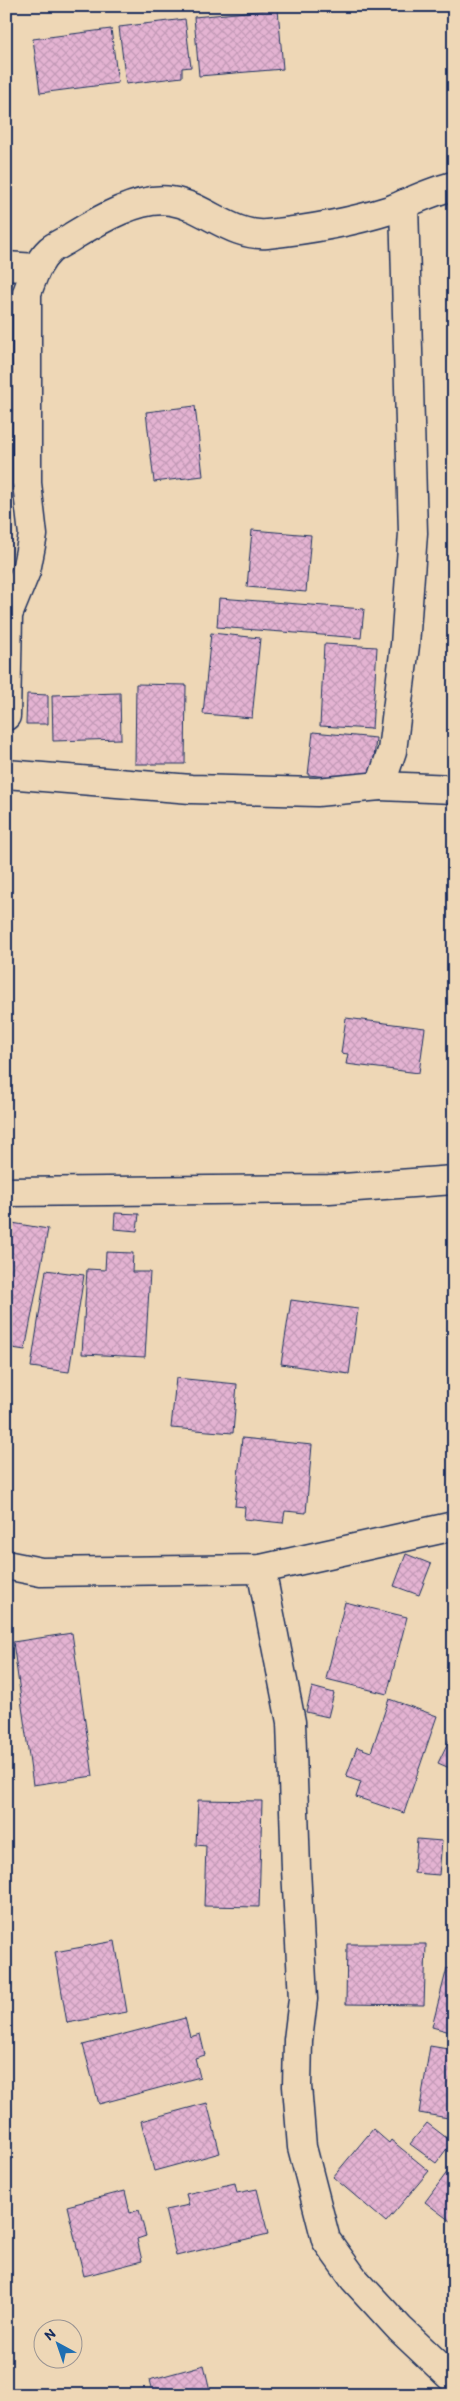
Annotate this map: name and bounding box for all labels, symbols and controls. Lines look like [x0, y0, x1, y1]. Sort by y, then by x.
north arrow [32, 2318, 82, 2368]
text: N [41, 2325, 59, 2344]

